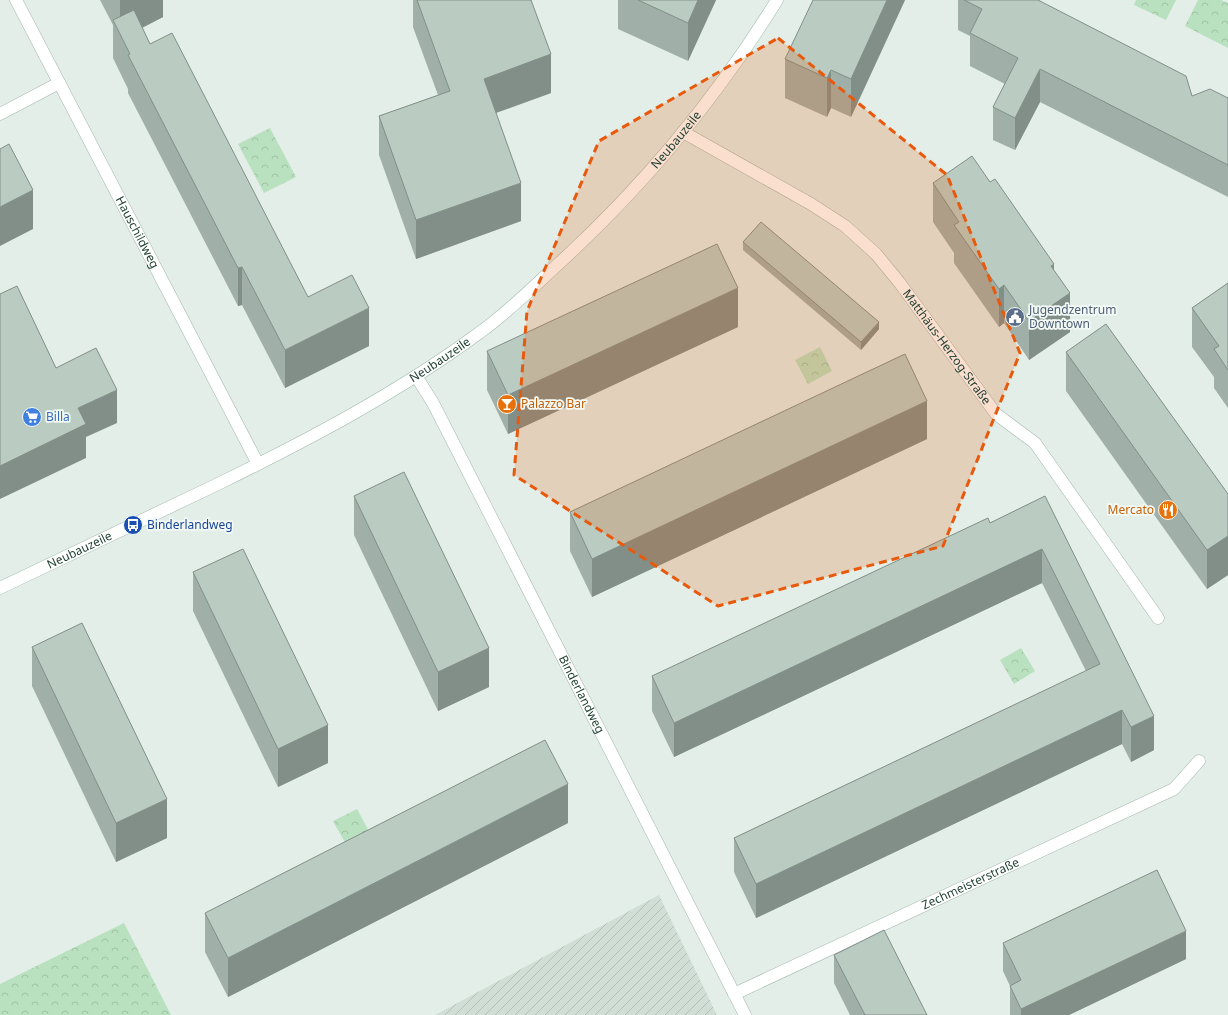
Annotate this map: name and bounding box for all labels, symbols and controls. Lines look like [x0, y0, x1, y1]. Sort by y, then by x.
street label: Neubauzeile [647, 107, 705, 172]
street label: Hauschildweg [112, 193, 163, 271]
street label: Matthäus-Herzog-Straße [899, 286, 995, 408]
place label: Jugendzentrum Downtown [1028, 301, 1116, 332]
public building icon: Jugendzentrum Downtown [1004, 306, 1026, 328]
street label: Neubauzeile [406, 333, 474, 386]
bar icon: Palazzo Bar [496, 393, 518, 415]
place label: Palazzo Bar [521, 395, 586, 412]
supermarket icon: Billa [21, 406, 43, 428]
place label: Billa [46, 408, 70, 425]
restaurant icon: Mercato [1157, 499, 1179, 521]
place label: Mercato [1108, 501, 1154, 518]
bus stop icon: Binderlandweg [122, 514, 144, 536]
place label: Binderlandweg [147, 516, 233, 533]
street label: Neubauzeile [44, 527, 115, 573]
street label: Binderlandweg [555, 652, 609, 736]
street label: Zechmeisterstraße [919, 853, 1022, 913]

